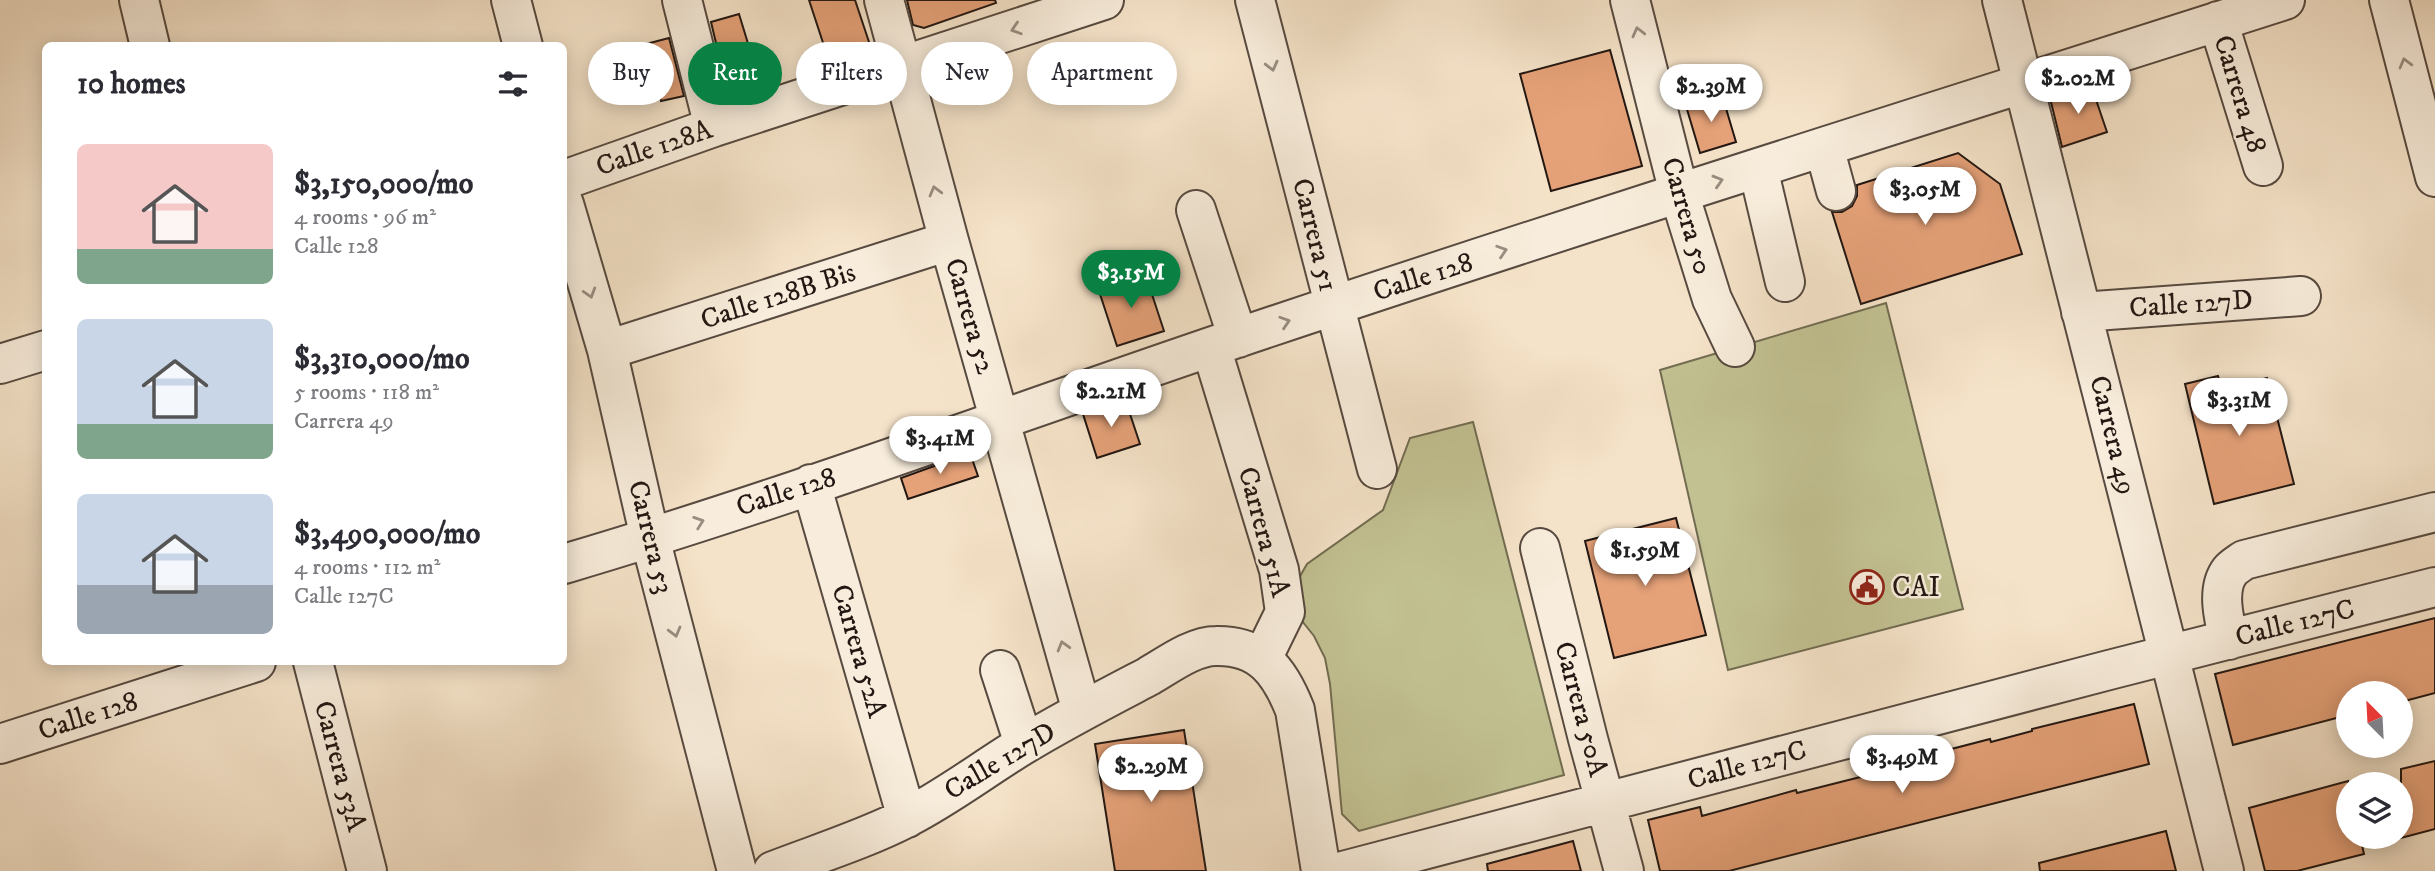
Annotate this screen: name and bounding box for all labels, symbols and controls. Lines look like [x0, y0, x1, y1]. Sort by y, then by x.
one-way arrow [1011, 21, 1023, 35]
one-way arrow [1632, 26, 1646, 38]
street label: Carrera 48 [2206, 31, 2274, 157]
chip: Buy [588, 42, 674, 105]
chip: Rent [688, 42, 782, 105]
chip: Filters [796, 42, 907, 105]
chip: New [921, 42, 1013, 105]
chip: Apartment [1027, 42, 1177, 105]
pin: $2.02M [2021, 57, 2135, 116]
one-way arrow [2399, 57, 2414, 69]
one-way arrow [1263, 60, 1278, 72]
pin: $2.39M [1654, 64, 1768, 124]
text: $2.02M [2041, 64, 2115, 93]
icon: filters [494, 65, 532, 103]
text: 10 homes [77, 66, 186, 103]
text: $2.39M [1676, 72, 1746, 101]
street label: Calle 128A [591, 111, 718, 184]
street label: Carrera 50 [1654, 153, 1720, 279]
text: $3,150,000/mo [294, 166, 473, 203]
pin: $3.05M [1868, 168, 1982, 227]
icon: home [133, 172, 217, 256]
one-way arrow [1712, 174, 1724, 189]
street label: Carrera 51 [1284, 175, 1346, 295]
text: $3.05M [1889, 175, 1961, 204]
one-way arrow [929, 185, 944, 197]
text: 4 rooms · 96 m² [294, 203, 436, 232]
text: Calle 128 [294, 232, 379, 261]
street label: Calle 128 [1369, 244, 1477, 310]
one-way arrow [1495, 245, 1507, 259]
pin: $3.15M [1074, 250, 1188, 310]
street label: Carrera 52 [937, 254, 1003, 378]
street label: Calle 128B Bis [696, 255, 860, 337]
text: $3.15M [1097, 258, 1165, 287]
street label: Calle 127D [2128, 282, 2254, 326]
one-way arrow [582, 287, 597, 299]
one-way arrow [1279, 316, 1291, 330]
text: $3,310,000/mo [294, 341, 470, 378]
icon: home [133, 347, 217, 431]
pin: $2.21M [1054, 370, 1168, 429]
street label: Carrera 49 [2081, 372, 2145, 498]
text: $2.21M [1076, 377, 1146, 406]
text: 5 rooms · 118 m² [294, 378, 439, 407]
pin: $3.31M [2182, 378, 2296, 438]
text: $3.31M [2207, 386, 2271, 415]
text: Carrera 49 [294, 407, 394, 436]
pin: $3.41M [883, 416, 997, 476]
text: $3.41M [905, 424, 975, 453]
street label: Calle 128 [732, 459, 840, 525]
street label: Carrera 51A [1230, 463, 1298, 602]
street label: Carrera 53 [620, 477, 682, 597]
one-way arrow [693, 515, 705, 530]
text: $3,490,000/mo [294, 516, 480, 553]
icon: home [133, 522, 217, 606]
pin: $1.59M [1588, 528, 1702, 588]
text: $1.59M [1610, 536, 1680, 565]
text: 4 rooms · 112 m² [294, 553, 441, 582]
public building icon: CAI [1848, 568, 1886, 606]
place label: CAI [1892, 570, 1940, 605]
street label: Carrera 52A [823, 580, 895, 723]
text: Calle 127C [294, 582, 394, 611]
street label: Calle 127C [2232, 591, 2358, 655]
one-way arrow [667, 626, 681, 638]
street label: Carrera 50A [1546, 638, 1616, 781]
one-way arrow [1057, 640, 1072, 652]
north arrow [2336, 681, 2413, 758]
map controls [2336, 681, 2413, 849]
street label: Calle 128 [34, 683, 142, 749]
street label: Carrera 53A [306, 697, 374, 836]
street label: Calle 127D [938, 714, 1062, 808]
street label: Calle 127C [1684, 732, 1810, 798]
pin: $3.49M [1845, 736, 1959, 795]
text: $3.49M [1866, 743, 1938, 772]
pin: $2.29M [1094, 744, 1208, 804]
text: $2.29M [1114, 752, 1188, 781]
button: layers [2336, 772, 2413, 849]

